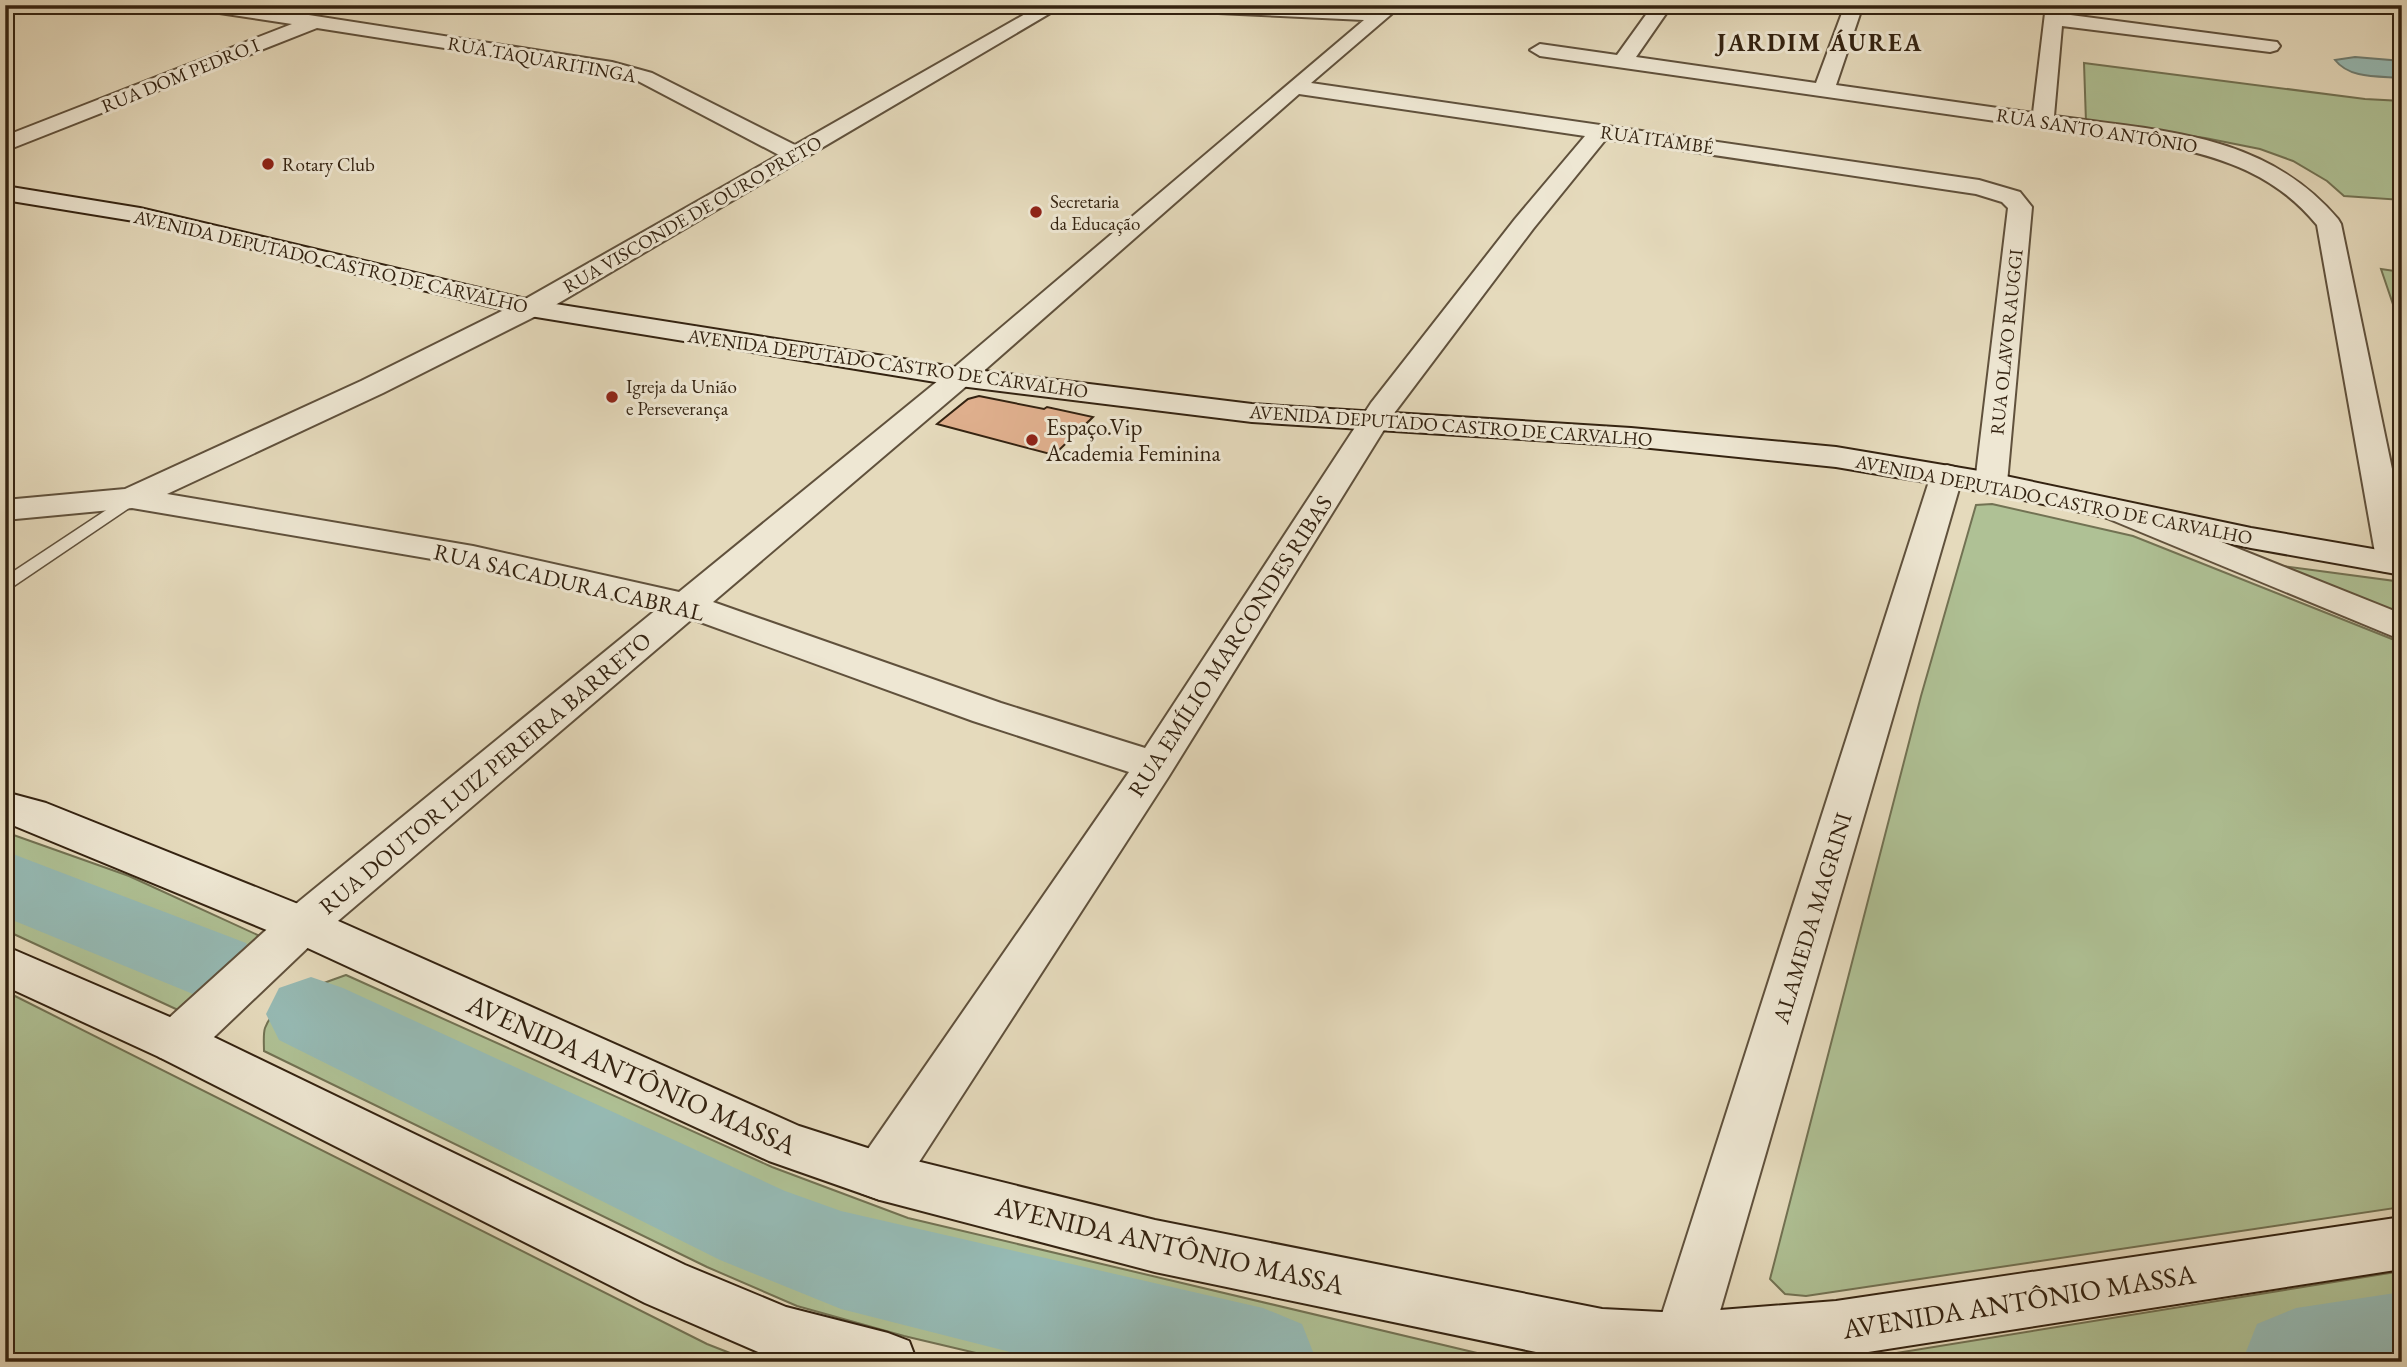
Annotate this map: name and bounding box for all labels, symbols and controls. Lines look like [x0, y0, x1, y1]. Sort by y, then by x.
district label: JARDIM ÁUREA [1715, 27, 1923, 58]
street label: RUA TAQUARITINGA [446, 31, 639, 89]
street label: RUA DOM PEDRO I [98, 32, 263, 119]
street label: RUA SANTO ANTÔNIO [1995, 102, 2199, 159]
street label: RUA ITAMBÉ [1599, 119, 1716, 160]
street label: RUA VISCONDE DE OURO PRETO [558, 130, 826, 299]
place label: Rotary Club [282, 152, 375, 177]
marker: Rotary Club [260, 156, 276, 172]
place label: Secretaria da Educação [1050, 189, 1140, 236]
street label: AVENIDA DEPUTADO CASTRO DE CARVALHO [130, 204, 530, 319]
marker: Secretaria da Educação [1028, 204, 1044, 220]
street label: RUA OLAVO RAUGGI [1984, 247, 2029, 436]
street label: AVENIDA DEPUTADO CASTRO DE CARVALHO [685, 323, 1090, 404]
place label: Igreja da União e Perseverança [626, 374, 737, 421]
marker: Igreja da União e Perseverança [604, 389, 620, 405]
street label: AVENIDA DEPUTADO CASTRO DE CARVALHO [1248, 399, 1653, 452]
place label: Espaço.Vip Academia Feminina [1045, 412, 1222, 468]
marker: Espaço.Vip Academia Feminina [1024, 432, 1040, 448]
street label: AVENIDA DEPUTADO CASTRO DE CARVALHO [1852, 448, 2255, 550]
street label: RUA EMÍLIO MARCONDES RIBAS [1121, 489, 1339, 803]
street label: RUA SACADURA CABRAL [431, 536, 708, 628]
street label: RUA DOUTOR LUIZ PEREIRA BARRETO [313, 625, 657, 921]
street label: ALAMEDA MAGRINI [1765, 809, 1858, 1028]
street label: AVENIDA ANTÔNIO MASSA [461, 985, 803, 1163]
street label: AVENIDA ANTÔNIO MASSA [991, 1187, 1348, 1303]
street label: AVENIDA ANTÔNIO MASSA [1839, 1255, 2199, 1347]

